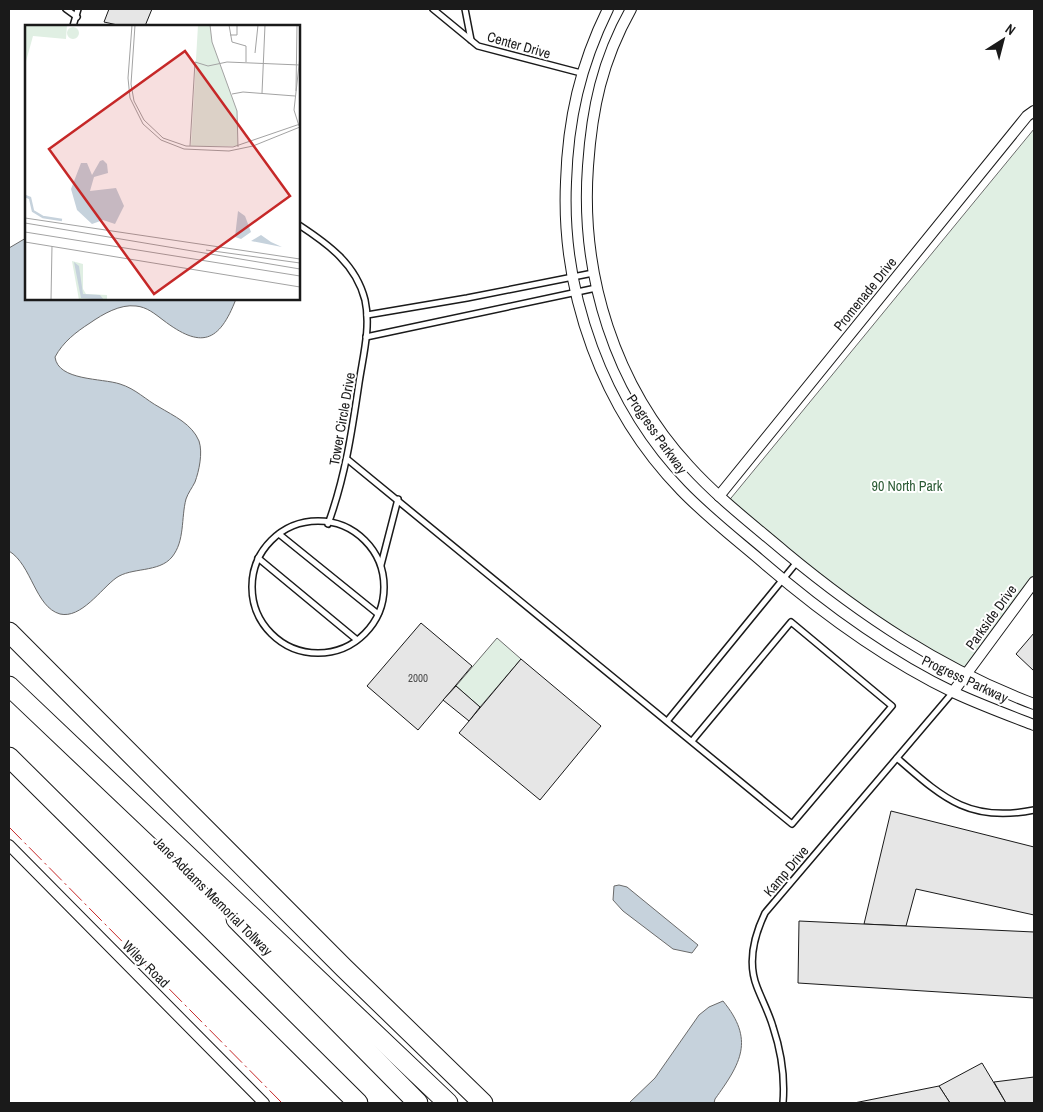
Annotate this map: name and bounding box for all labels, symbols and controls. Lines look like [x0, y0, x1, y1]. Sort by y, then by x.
north arrow [978, 15, 1028, 65]
text: N [1002, 20, 1019, 39]
inset map [25, 25, 300, 300]
street label: Center Drive [485, 27, 553, 63]
street label: Promenade Drive [830, 253, 900, 335]
street label: Tower Circle Drive [325, 371, 359, 467]
street label: Progress Parkway [623, 391, 691, 478]
park label: 90 North Park [872, 477, 943, 495]
street label: Parkside Drive [961, 581, 1021, 653]
street label: Progress Parkway [919, 651, 1011, 707]
house number: 2000 [408, 671, 428, 685]
street label: Jane Addams Memorial Tollway [150, 833, 277, 960]
street label: Kamp Drive [760, 842, 812, 900]
street label: Wiley Road [119, 937, 173, 991]

